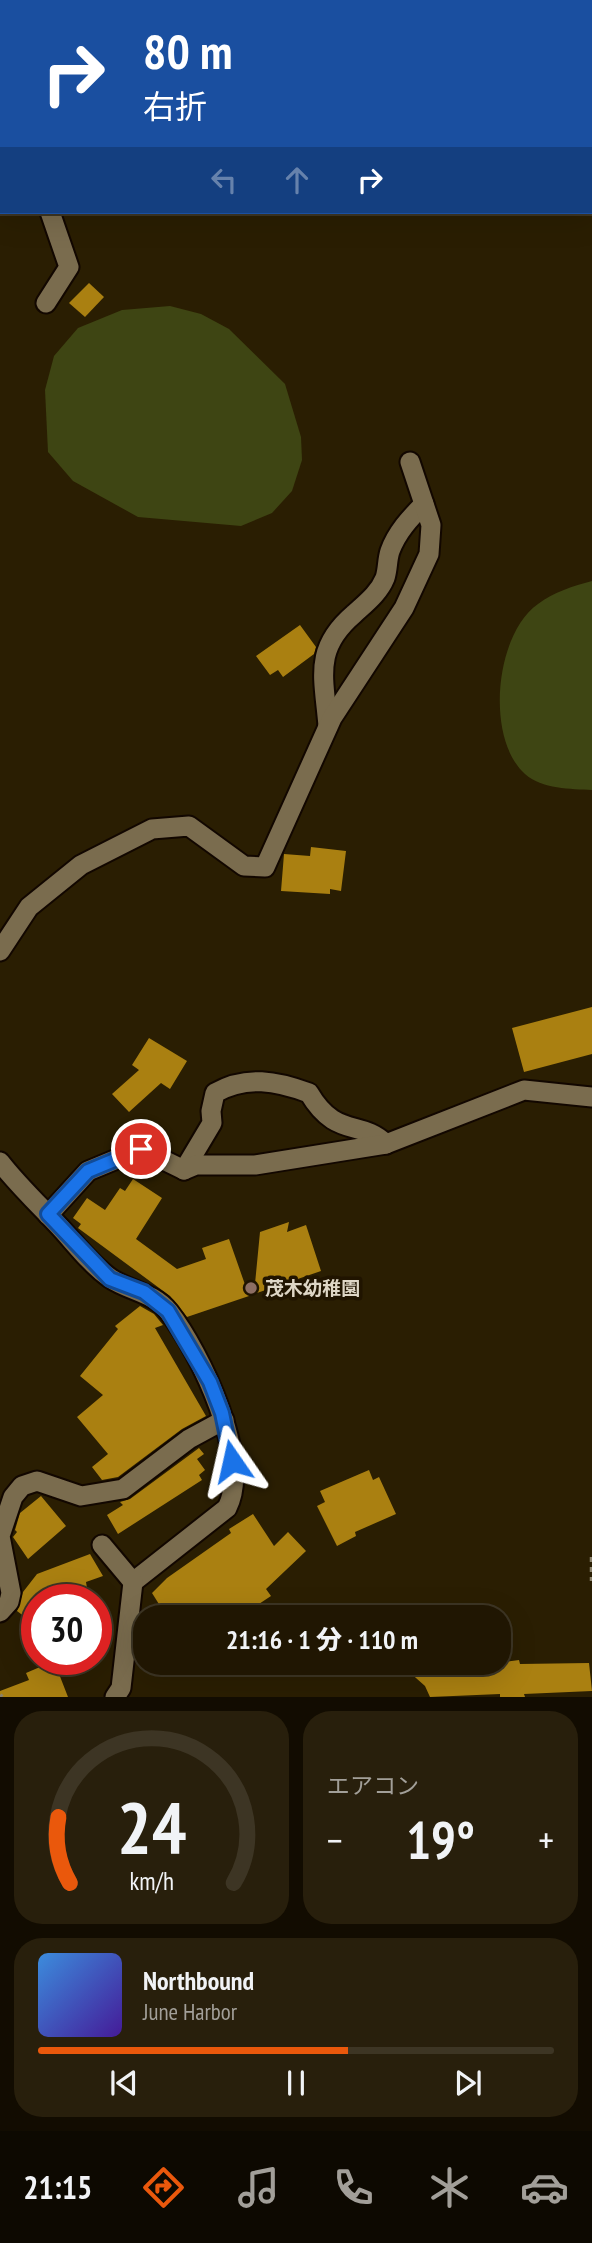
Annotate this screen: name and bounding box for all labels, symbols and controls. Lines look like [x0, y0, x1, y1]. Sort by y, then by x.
text: 80 m [143, 19, 232, 83]
icon: right [28, 28, 119, 119]
text: 右折 [143, 85, 207, 127]
icon: left [205, 161, 243, 199]
icon: ahead [278, 161, 316, 199]
icon: right [351, 161, 389, 199]
pin [111, 1119, 171, 1179]
icon: arrive [122, 1130, 160, 1168]
place label: 茂木幼稚園 [265, 1276, 360, 1300]
marker: 茂木幼稚園 [243, 1280, 259, 1296]
position arrow [195, 1424, 269, 1498]
speed limit sign: 30 [21, 1584, 112, 1675]
text: 21:16 · 1 分 · 110 m [226, 1623, 418, 1656]
text: エアコン [327, 1771, 419, 1800]
text: 24 [117, 1780, 186, 1874]
text: 19° [406, 1806, 475, 1873]
text: − [327, 1815, 343, 1864]
text: + [538, 1815, 554, 1864]
text: km/h [129, 1865, 174, 1897]
text: Northbound [143, 1964, 254, 1997]
text: June Harbor [143, 1997, 237, 2026]
icon: previous [105, 2064, 143, 2102]
icon: pause [277, 2064, 315, 2102]
icon: next [449, 2064, 487, 2102]
icon: directions [139, 2163, 188, 2212]
icon: music [234, 2163, 283, 2212]
icon: phone [329, 2163, 378, 2212]
icon: climate [425, 2163, 474, 2212]
icon: car [520, 2163, 569, 2212]
text: 21:15 [23, 2166, 92, 2208]

